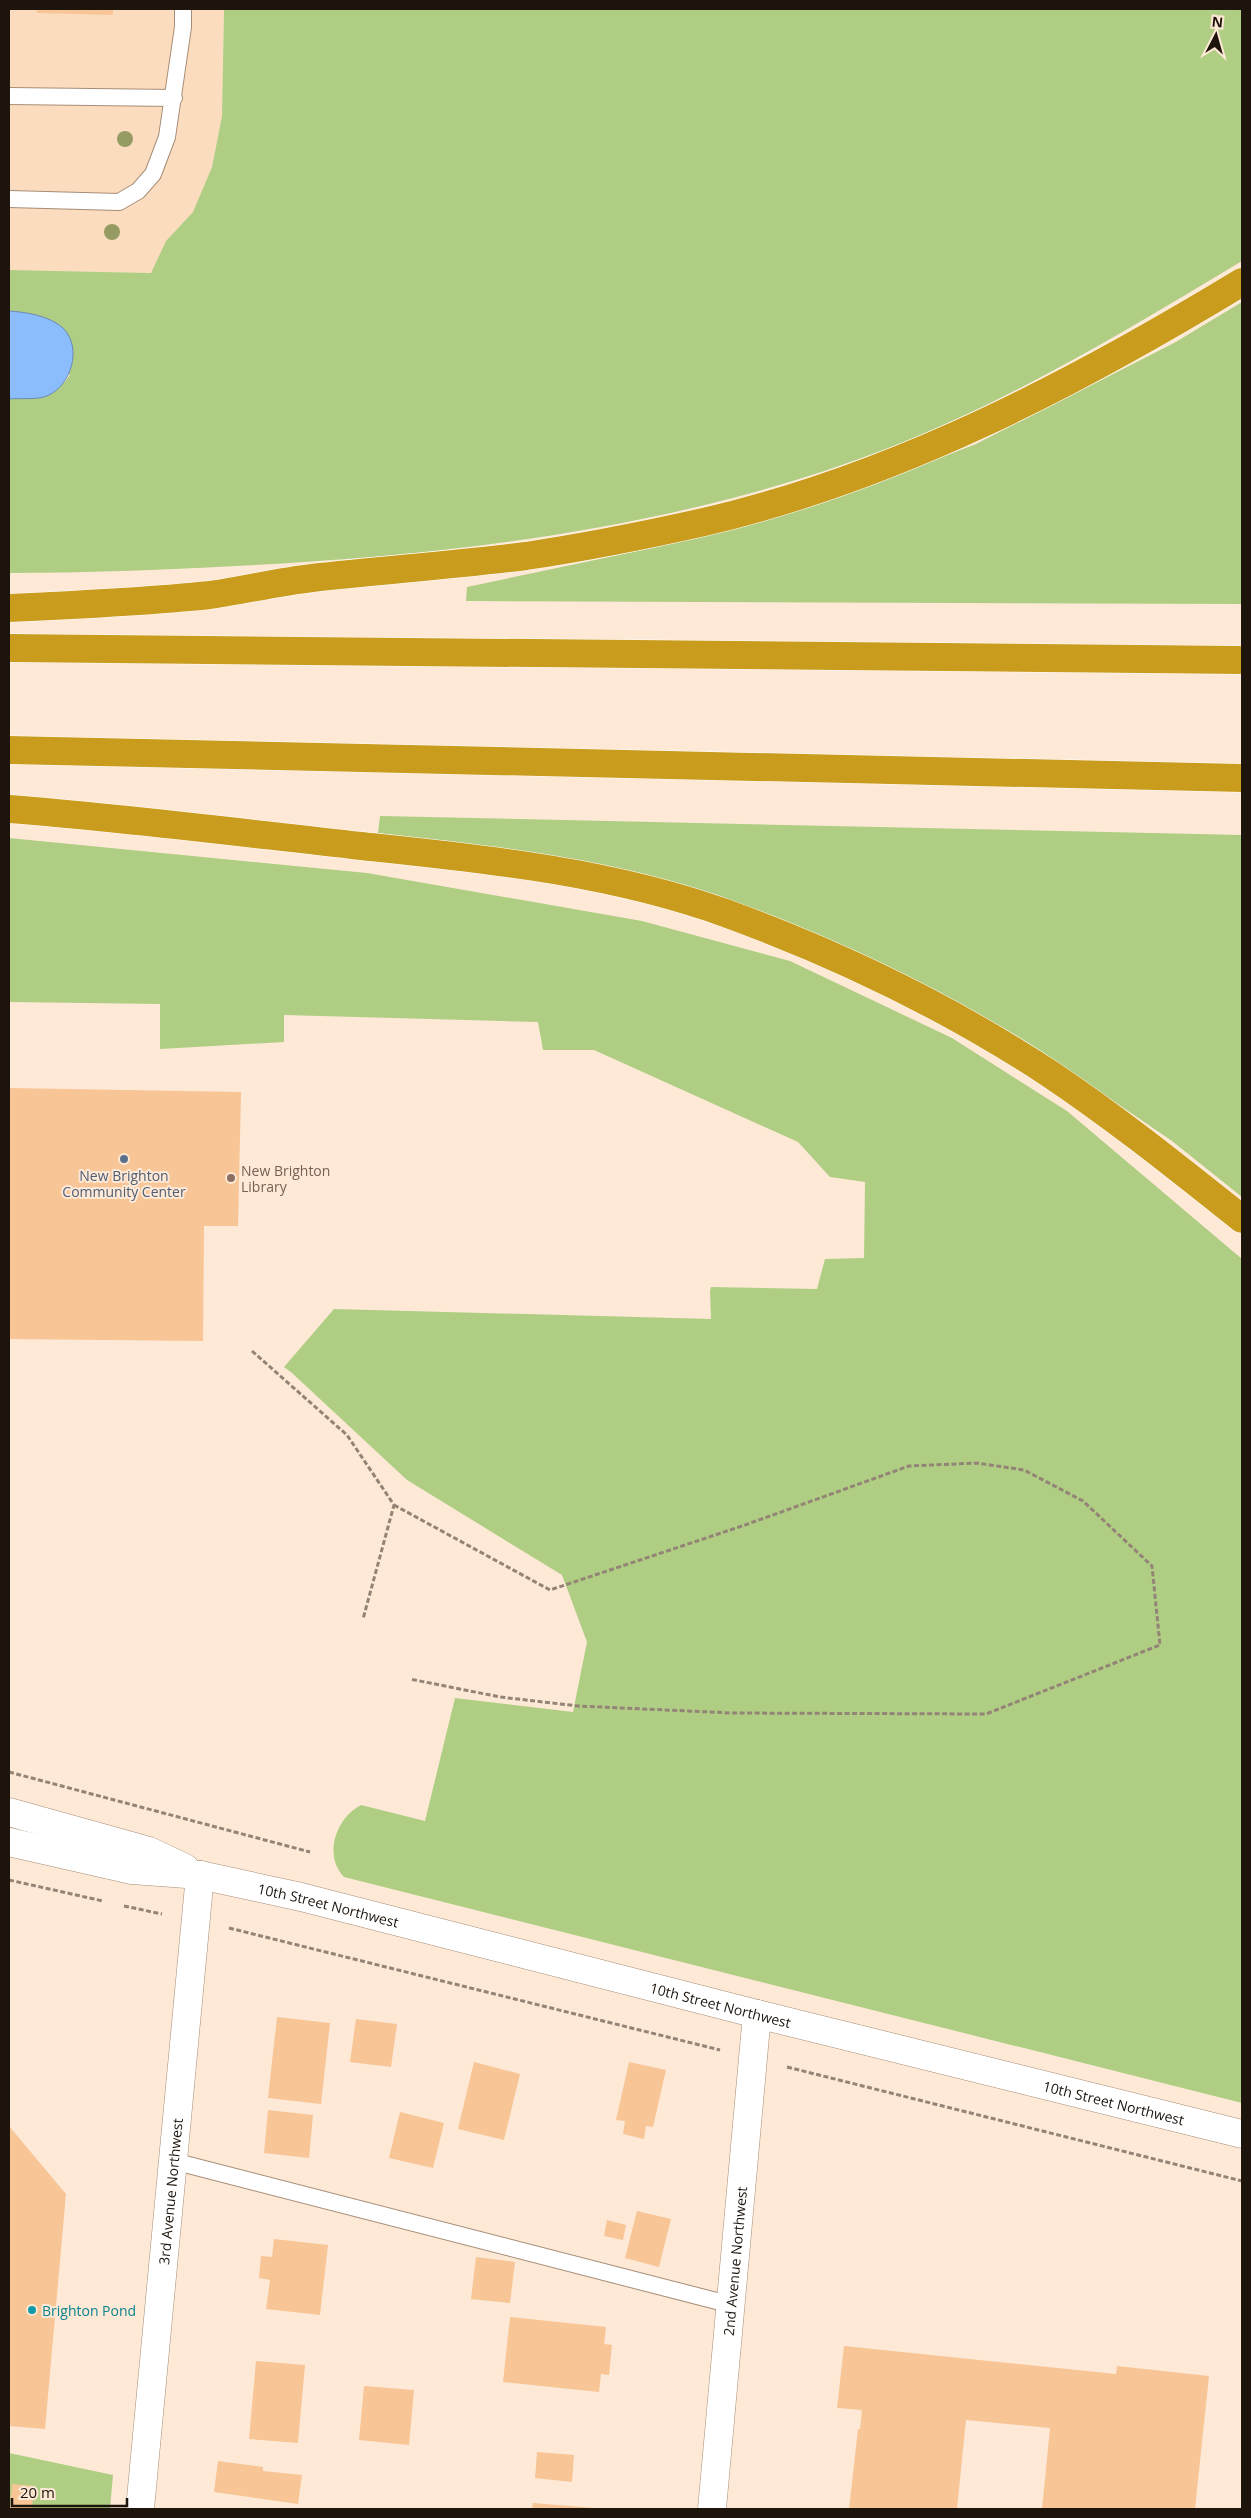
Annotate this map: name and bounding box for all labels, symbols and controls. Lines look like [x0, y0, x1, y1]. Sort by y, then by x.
north arrow [1191, 10, 1241, 60]
text: N [1211, 12, 1224, 32]
marker: New Brighton Community Center [118, 1153, 130, 1165]
place label: New Brighton Library [241, 1161, 330, 1196]
place label: New Brighton Community Center [62, 1166, 186, 1201]
marker: New Brighton Library [225, 1172, 237, 1184]
street label: 10th Street Northwest [256, 1878, 401, 1931]
street label: 10th Street Northwest [648, 1977, 793, 2032]
street label: 10th Street Northwest [1041, 2076, 1186, 2129]
street label: 3rd Avenue Northwest [154, 2117, 186, 2266]
street label: 2nd Avenue Northwest [718, 2185, 751, 2337]
place label: Brighton Pond [42, 2301, 136, 2320]
marker: Brighton Pond [26, 2304, 38, 2316]
scale bar [12, 2476, 128, 2508]
text: 20 m [20, 2482, 55, 2502]

